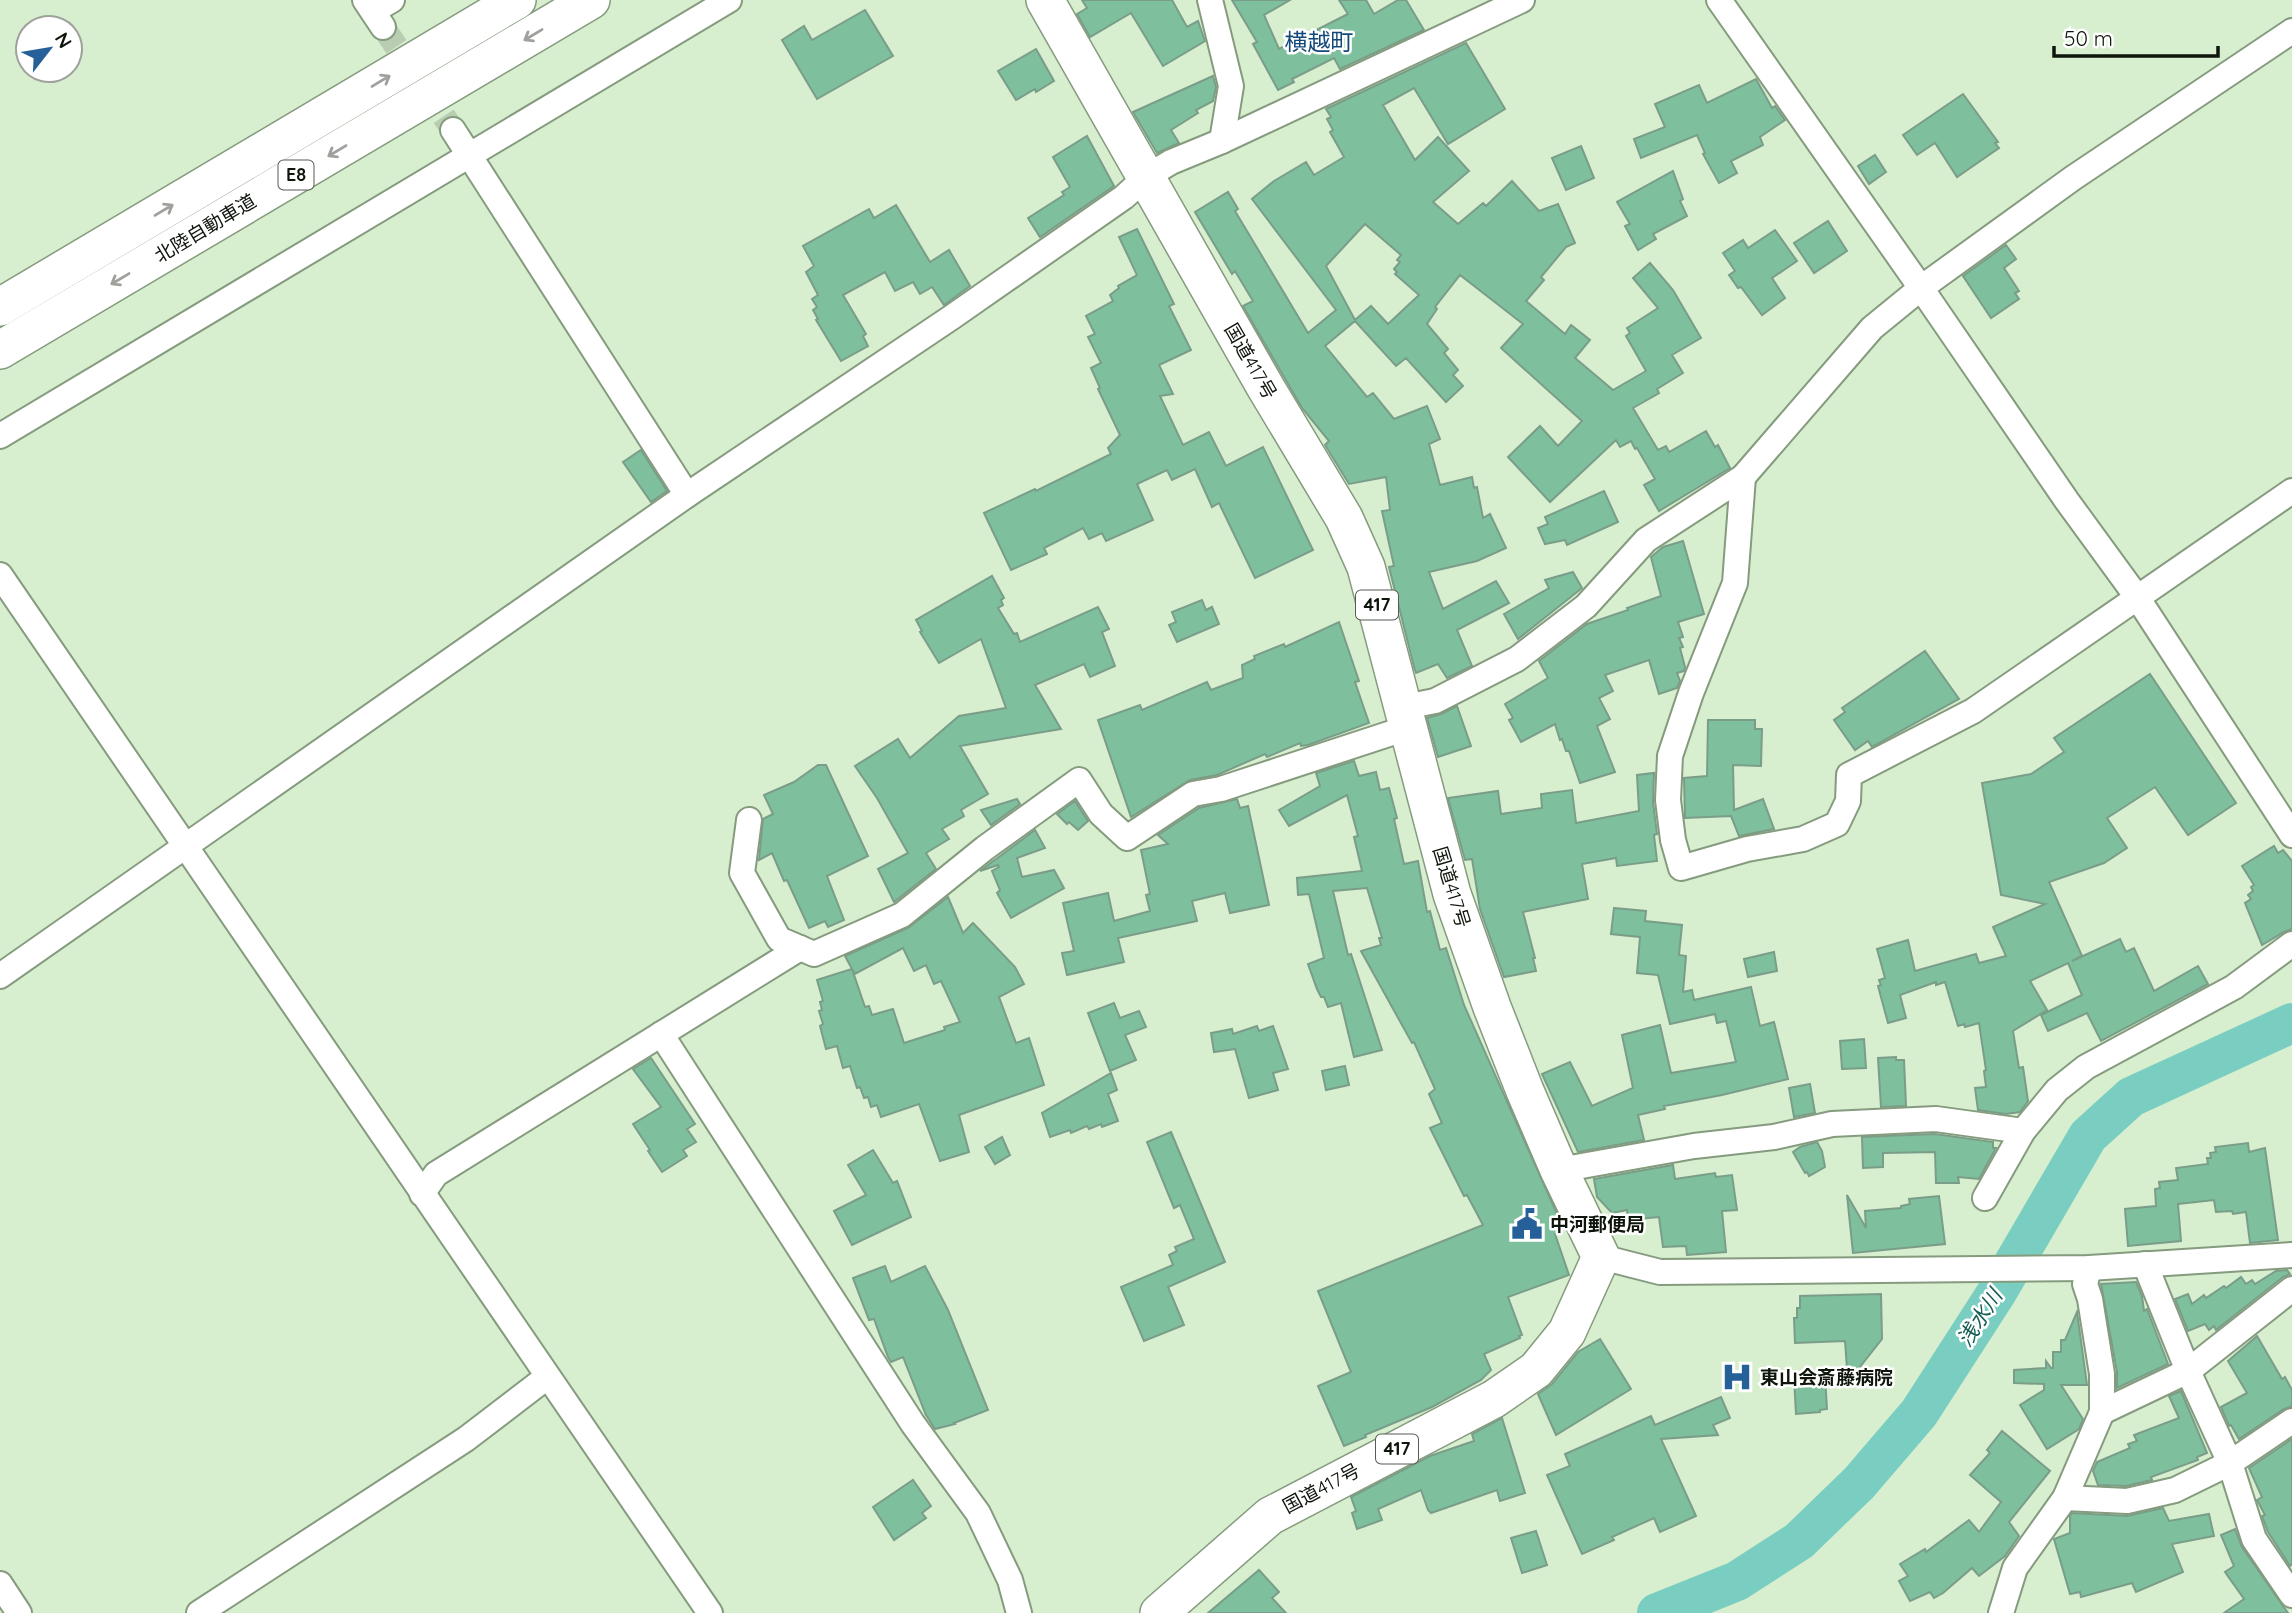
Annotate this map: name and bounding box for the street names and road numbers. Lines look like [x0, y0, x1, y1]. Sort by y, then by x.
road number: E8 [278, 160, 314, 190]
street label: 北陸自動車道 [150, 188, 260, 268]
street label: 国道417号 [1220, 319, 1282, 403]
road number: 417 [1356, 590, 1398, 620]
street label: 国道417号 [1428, 843, 1476, 931]
road number: 417 [1376, 1434, 1418, 1464]
street label: 国道417号 [1278, 1458, 1364, 1518]

